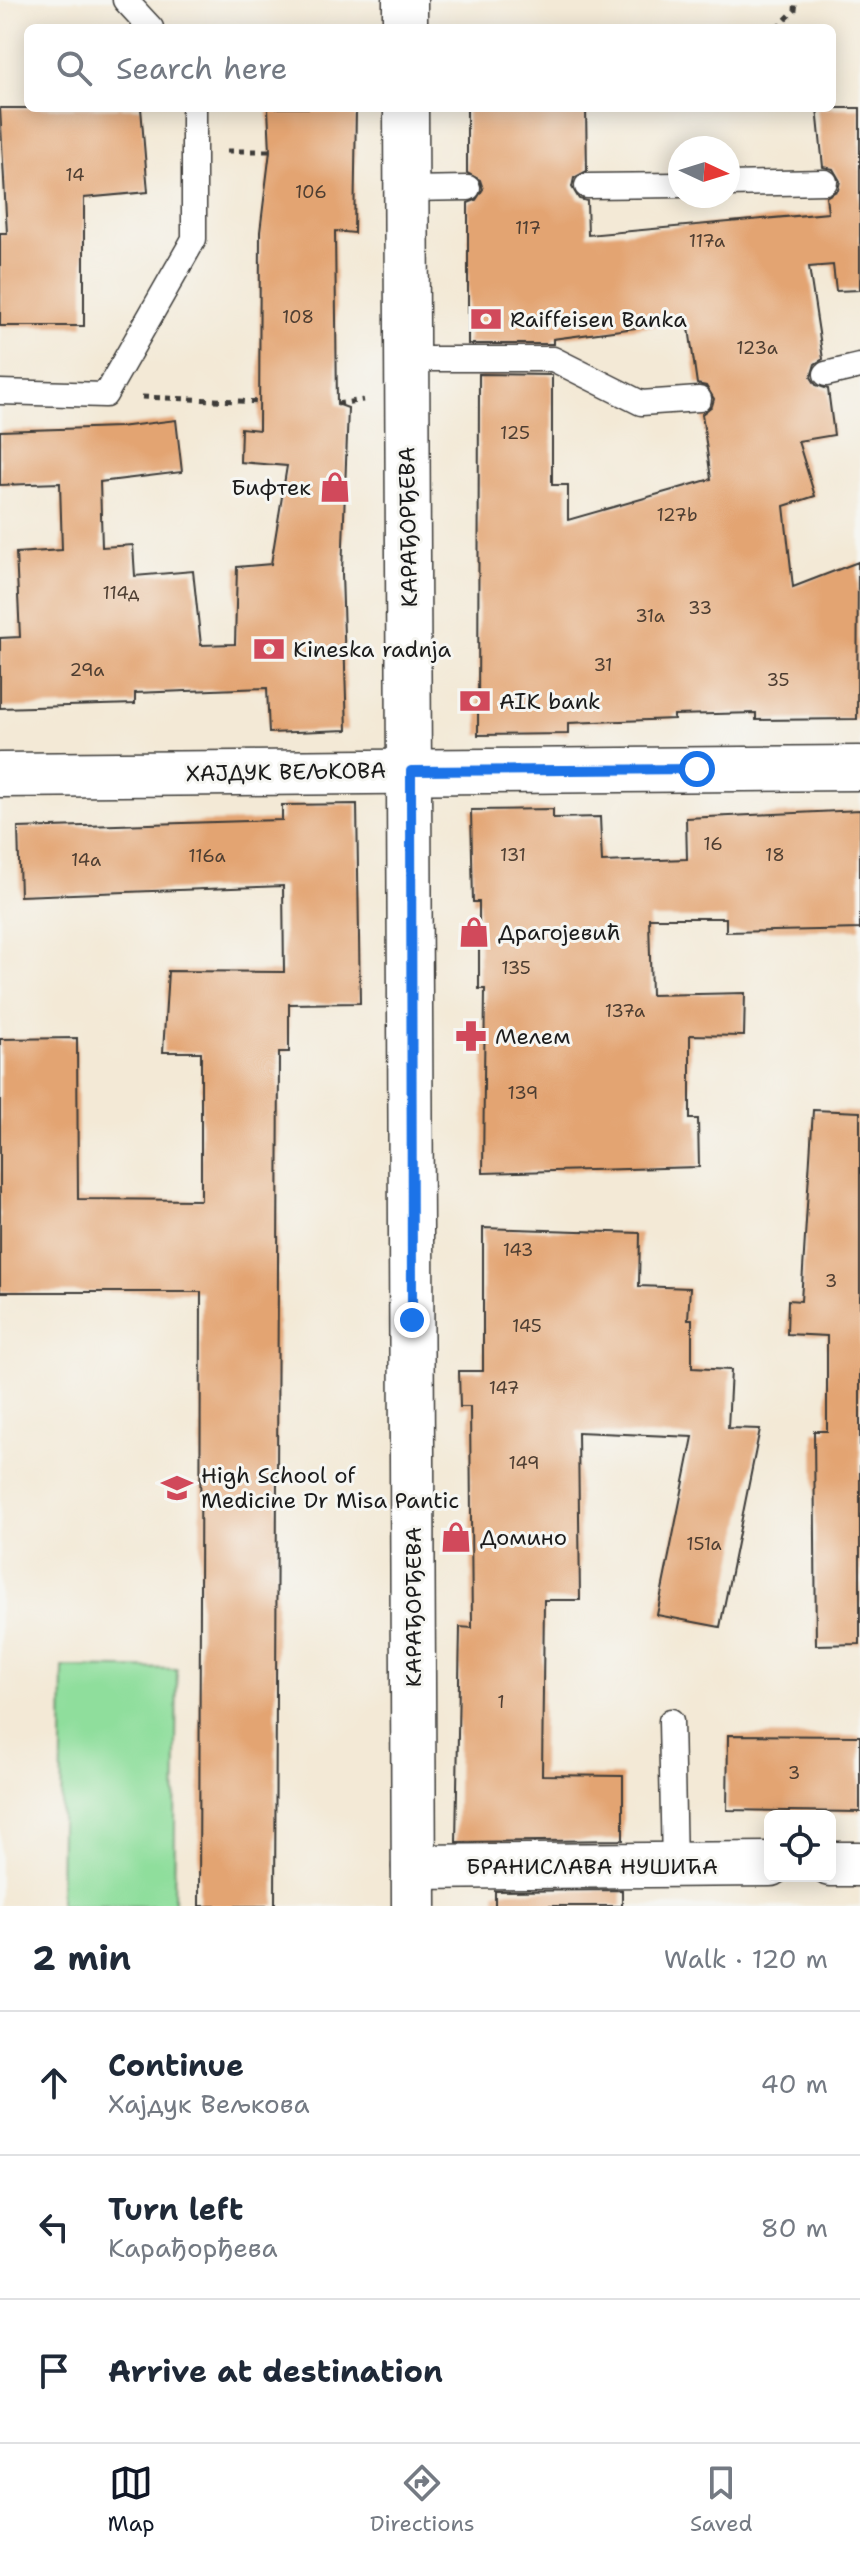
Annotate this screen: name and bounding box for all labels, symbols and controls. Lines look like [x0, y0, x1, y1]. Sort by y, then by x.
search box [24, 24, 836, 112]
icon: search [52, 46, 96, 90]
text: Search here [116, 48, 287, 89]
north arrow [668, 136, 740, 208]
house number: 14 [65, 163, 85, 187]
house number: 106 [295, 180, 327, 204]
house number: 117 [515, 216, 541, 240]
house number: 117a [689, 229, 725, 253]
bank icon: Raiffeisen Banka [469, 302, 503, 336]
house number: 108 [282, 305, 314, 329]
place label: Raiffeisen Banka [510, 305, 687, 334]
house number: 123a [736, 336, 778, 360]
house number: 125 [500, 421, 530, 445]
street label: КАРАЂОРЂЕВА [392, 446, 424, 608]
shop icon: Бифтек [318, 470, 352, 504]
place label: Бифтек [231, 473, 311, 502]
house number: 127b [656, 503, 698, 527]
house number: 114д [103, 581, 140, 605]
house number: 33 [688, 596, 712, 620]
house number: 31a [635, 604, 665, 628]
bank icon: Kineska radnja [252, 632, 286, 666]
place label: Kineska radnja [293, 635, 452, 664]
house number: 31 [593, 653, 613, 677]
house number: 29a [69, 658, 105, 682]
house number: 35 [766, 668, 790, 692]
bank icon: AIK bank [458, 684, 492, 718]
place label: AIK bank [499, 687, 601, 716]
route start [679, 751, 715, 787]
street label: ХАЈДУК ВЕЉКОВА [186, 756, 386, 788]
house number: 16 [703, 832, 723, 856]
house number: 131 [500, 843, 526, 867]
house number: 18 [765, 843, 785, 867]
house number: 116a [188, 844, 226, 868]
house number: 14a [71, 848, 101, 872]
shop icon: Драгојевић [457, 915, 491, 949]
place label: Драгојевић [498, 918, 621, 947]
house number: 135 [501, 956, 531, 980]
house number: 137a [605, 999, 645, 1023]
pharmacy icon: Мелем [454, 1019, 488, 1053]
place label: Мелем [495, 1022, 570, 1051]
house number: 139 [508, 1081, 538, 1105]
house number: 143 [503, 1238, 533, 1262]
house number: 3 [825, 1269, 837, 1293]
route end [394, 1302, 430, 1338]
house number: 145 [512, 1314, 542, 1338]
house number: 147 [489, 1376, 519, 1400]
house number: 149 [508, 1451, 540, 1475]
place label: High School of Medicine Dr Misa Pantic [201, 1461, 459, 1515]
school or university icon: High School of Medicine Dr Misa Pantic [160, 1471, 194, 1505]
shop icon: Домино [439, 1520, 473, 1554]
place label: Домино [480, 1523, 567, 1552]
street label: КАРАЂОРЂЕВА [399, 1527, 428, 1687]
house number: 151a [686, 1532, 722, 1556]
house number: 1 [497, 1690, 505, 1714]
house number: 3 [788, 1761, 800, 1785]
map controls [764, 1810, 836, 1882]
button: locate [764, 1810, 836, 1882]
street label: БРАНИСЛАВА НУШИЋА [466, 1852, 718, 1881]
text: 2 min [32, 1935, 131, 1981]
text: Walk · 120 m [664, 1941, 828, 1976]
text: Continue [108, 2045, 244, 2086]
icon: ahead [32, 2061, 76, 2105]
text: 40 m [761, 2066, 828, 2101]
text: Хајдук Вељкова [108, 2086, 310, 2121]
text: Turn left [108, 2189, 243, 2230]
icon: left [32, 2205, 76, 2249]
text: 80 m [761, 2210, 828, 2245]
text: Карађорђева [108, 2230, 278, 2265]
icon: arrive [32, 2349, 76, 2393]
text: Arrive at destination [108, 2351, 443, 2392]
tab: Map [108, 2461, 155, 2538]
tab: Directions [370, 2461, 475, 2538]
tab: Saved [690, 2461, 752, 2538]

